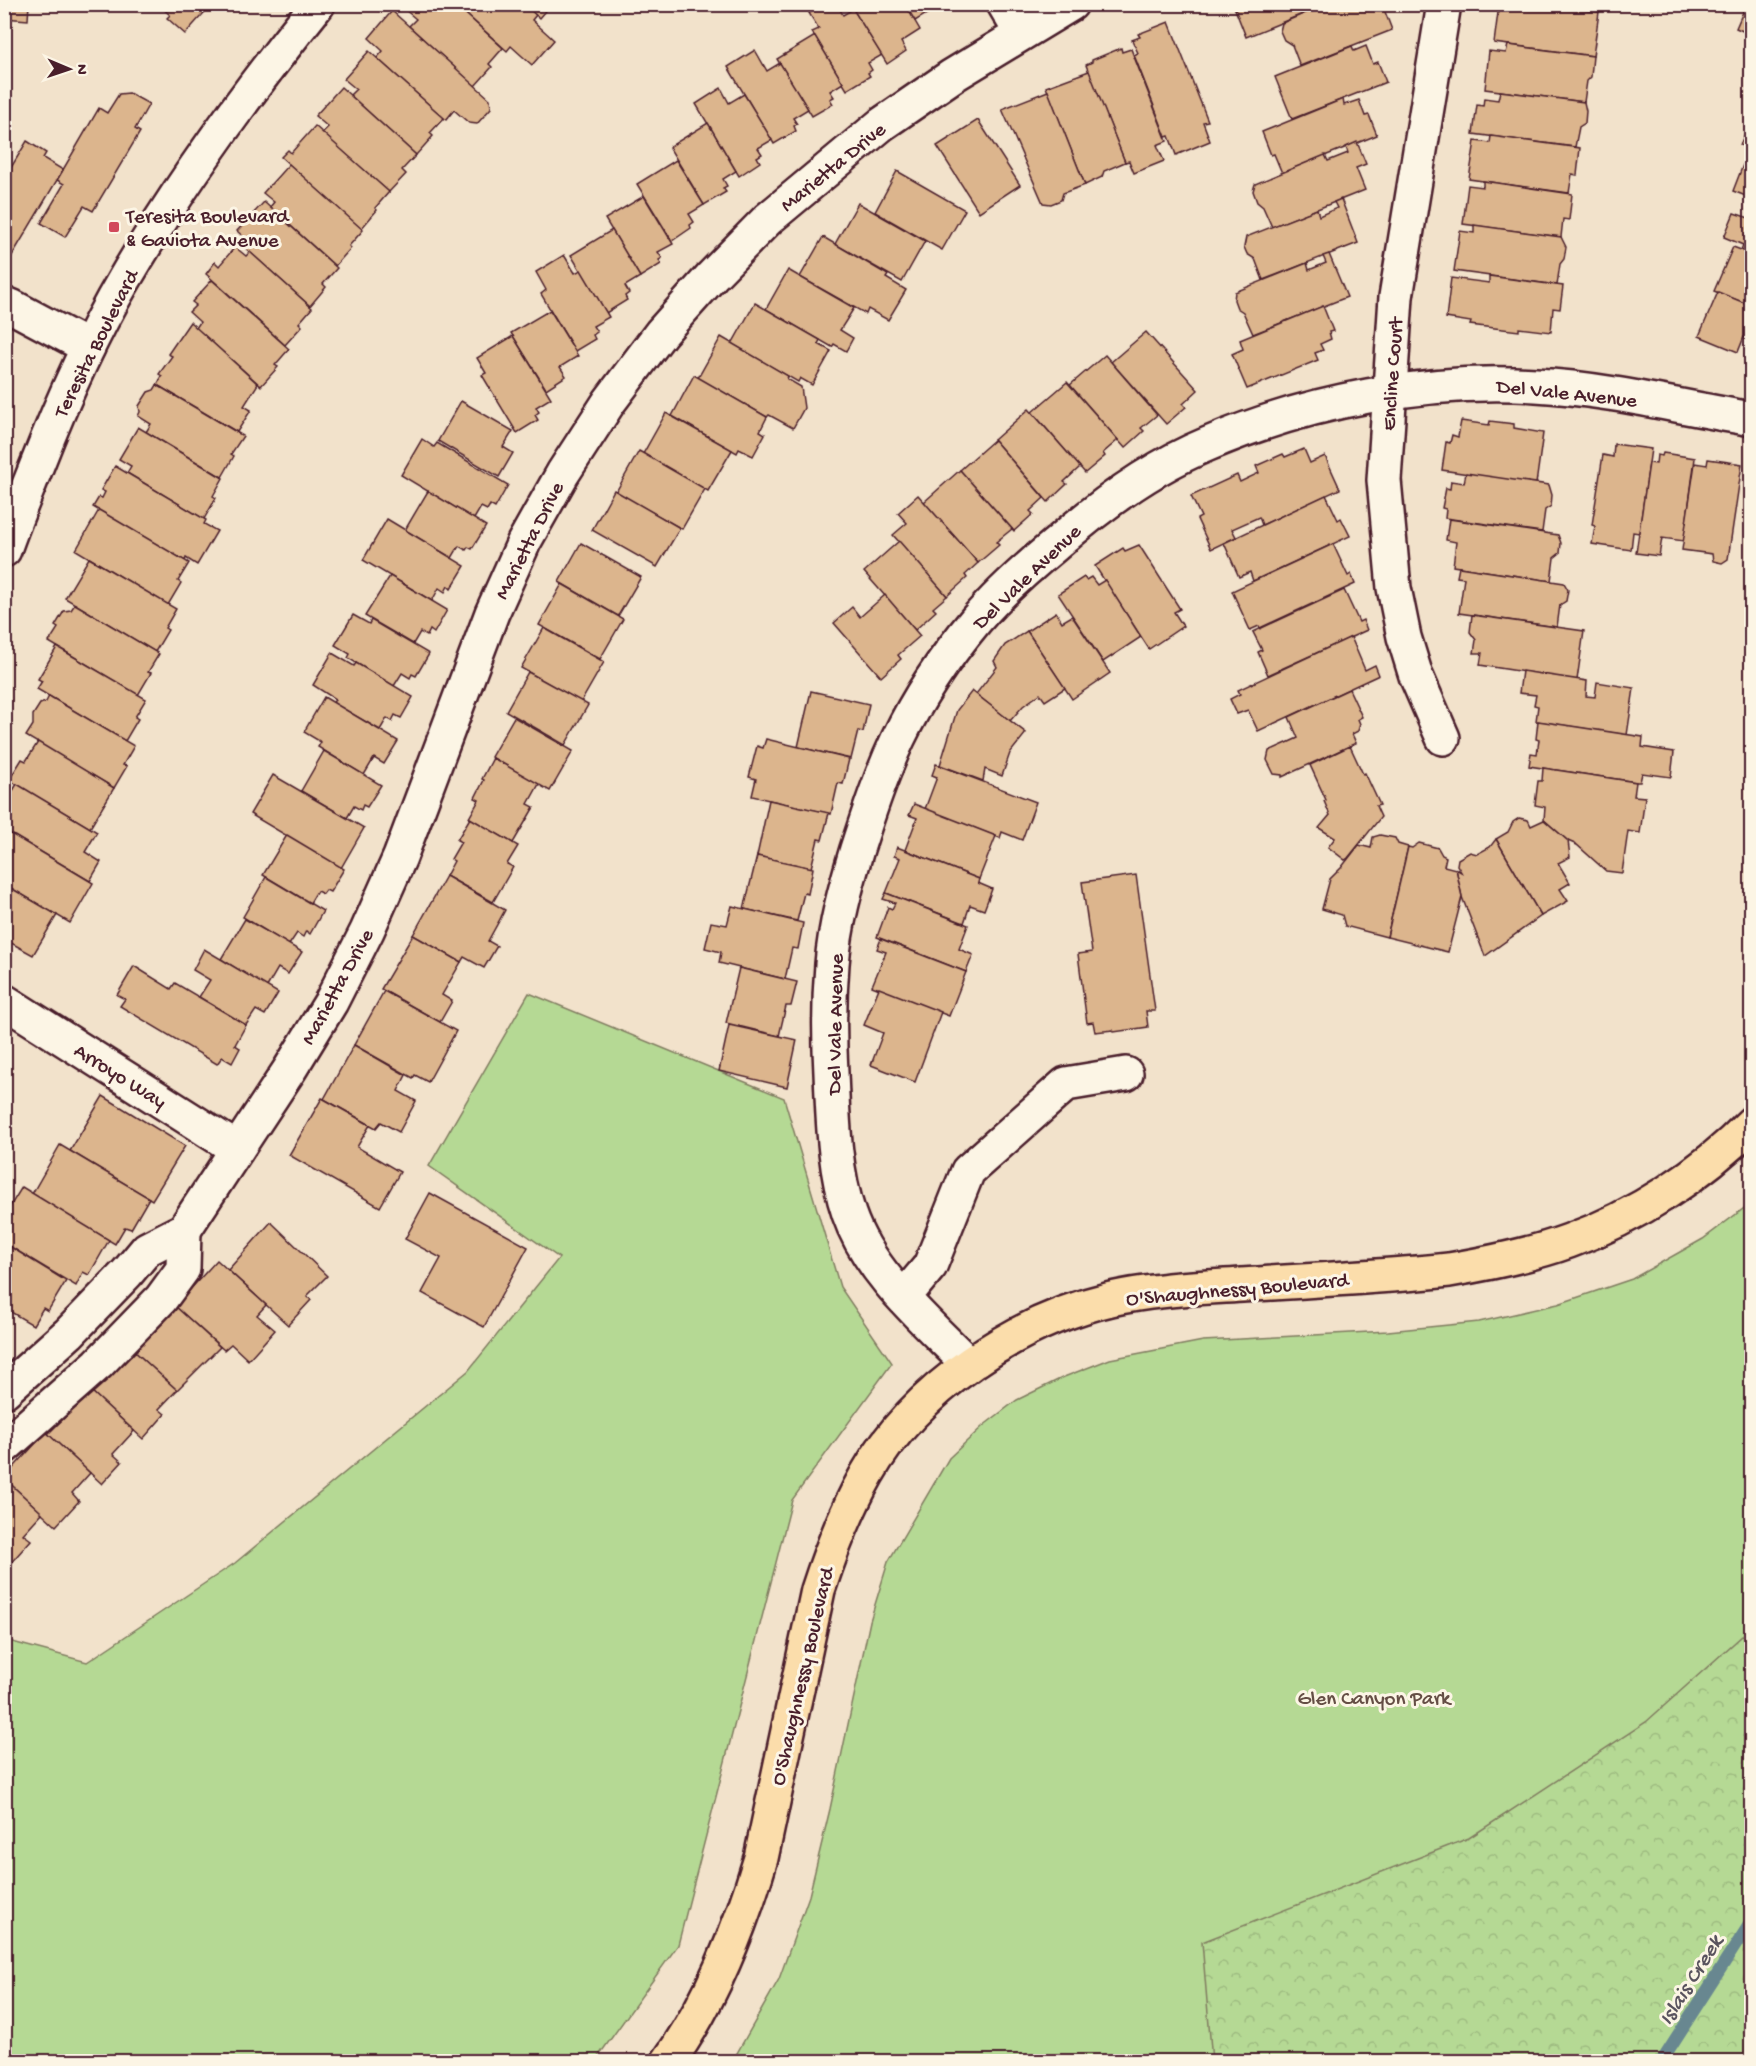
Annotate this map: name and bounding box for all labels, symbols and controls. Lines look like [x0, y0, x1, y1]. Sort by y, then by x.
north arrow [39, 39, 99, 99]
text: N [71, 64, 90, 76]
street label: Marietta Drive [776, 118, 893, 219]
place label: Teresita Boulevard & Gaviota Avenue [125, 206, 290, 255]
marker: Teresita Boulevard & Gaviota Avenue [107, 220, 121, 234]
street label: Teresita Boulevard [50, 265, 147, 423]
street label: Encline Court [1378, 314, 1411, 432]
street label: Del Vale Avenue [1493, 375, 1639, 415]
street label: Marietta Drive [491, 478, 572, 605]
street label: Del Vale Avenue [968, 520, 1089, 638]
street label: Marietta Drive [297, 924, 382, 1050]
street label: Del Vale Avenue [824, 952, 851, 1097]
street label: Arroyo Way [68, 1040, 170, 1116]
street label: O'Shaughnessy Boulevard [1125, 1269, 1351, 1314]
street label: O'Shaughnessy Boulevard [767, 1564, 842, 1788]
park label: Glen Canyon Park [1298, 1688, 1453, 1713]
water label: Islais Creek [1655, 1930, 1731, 2031]

